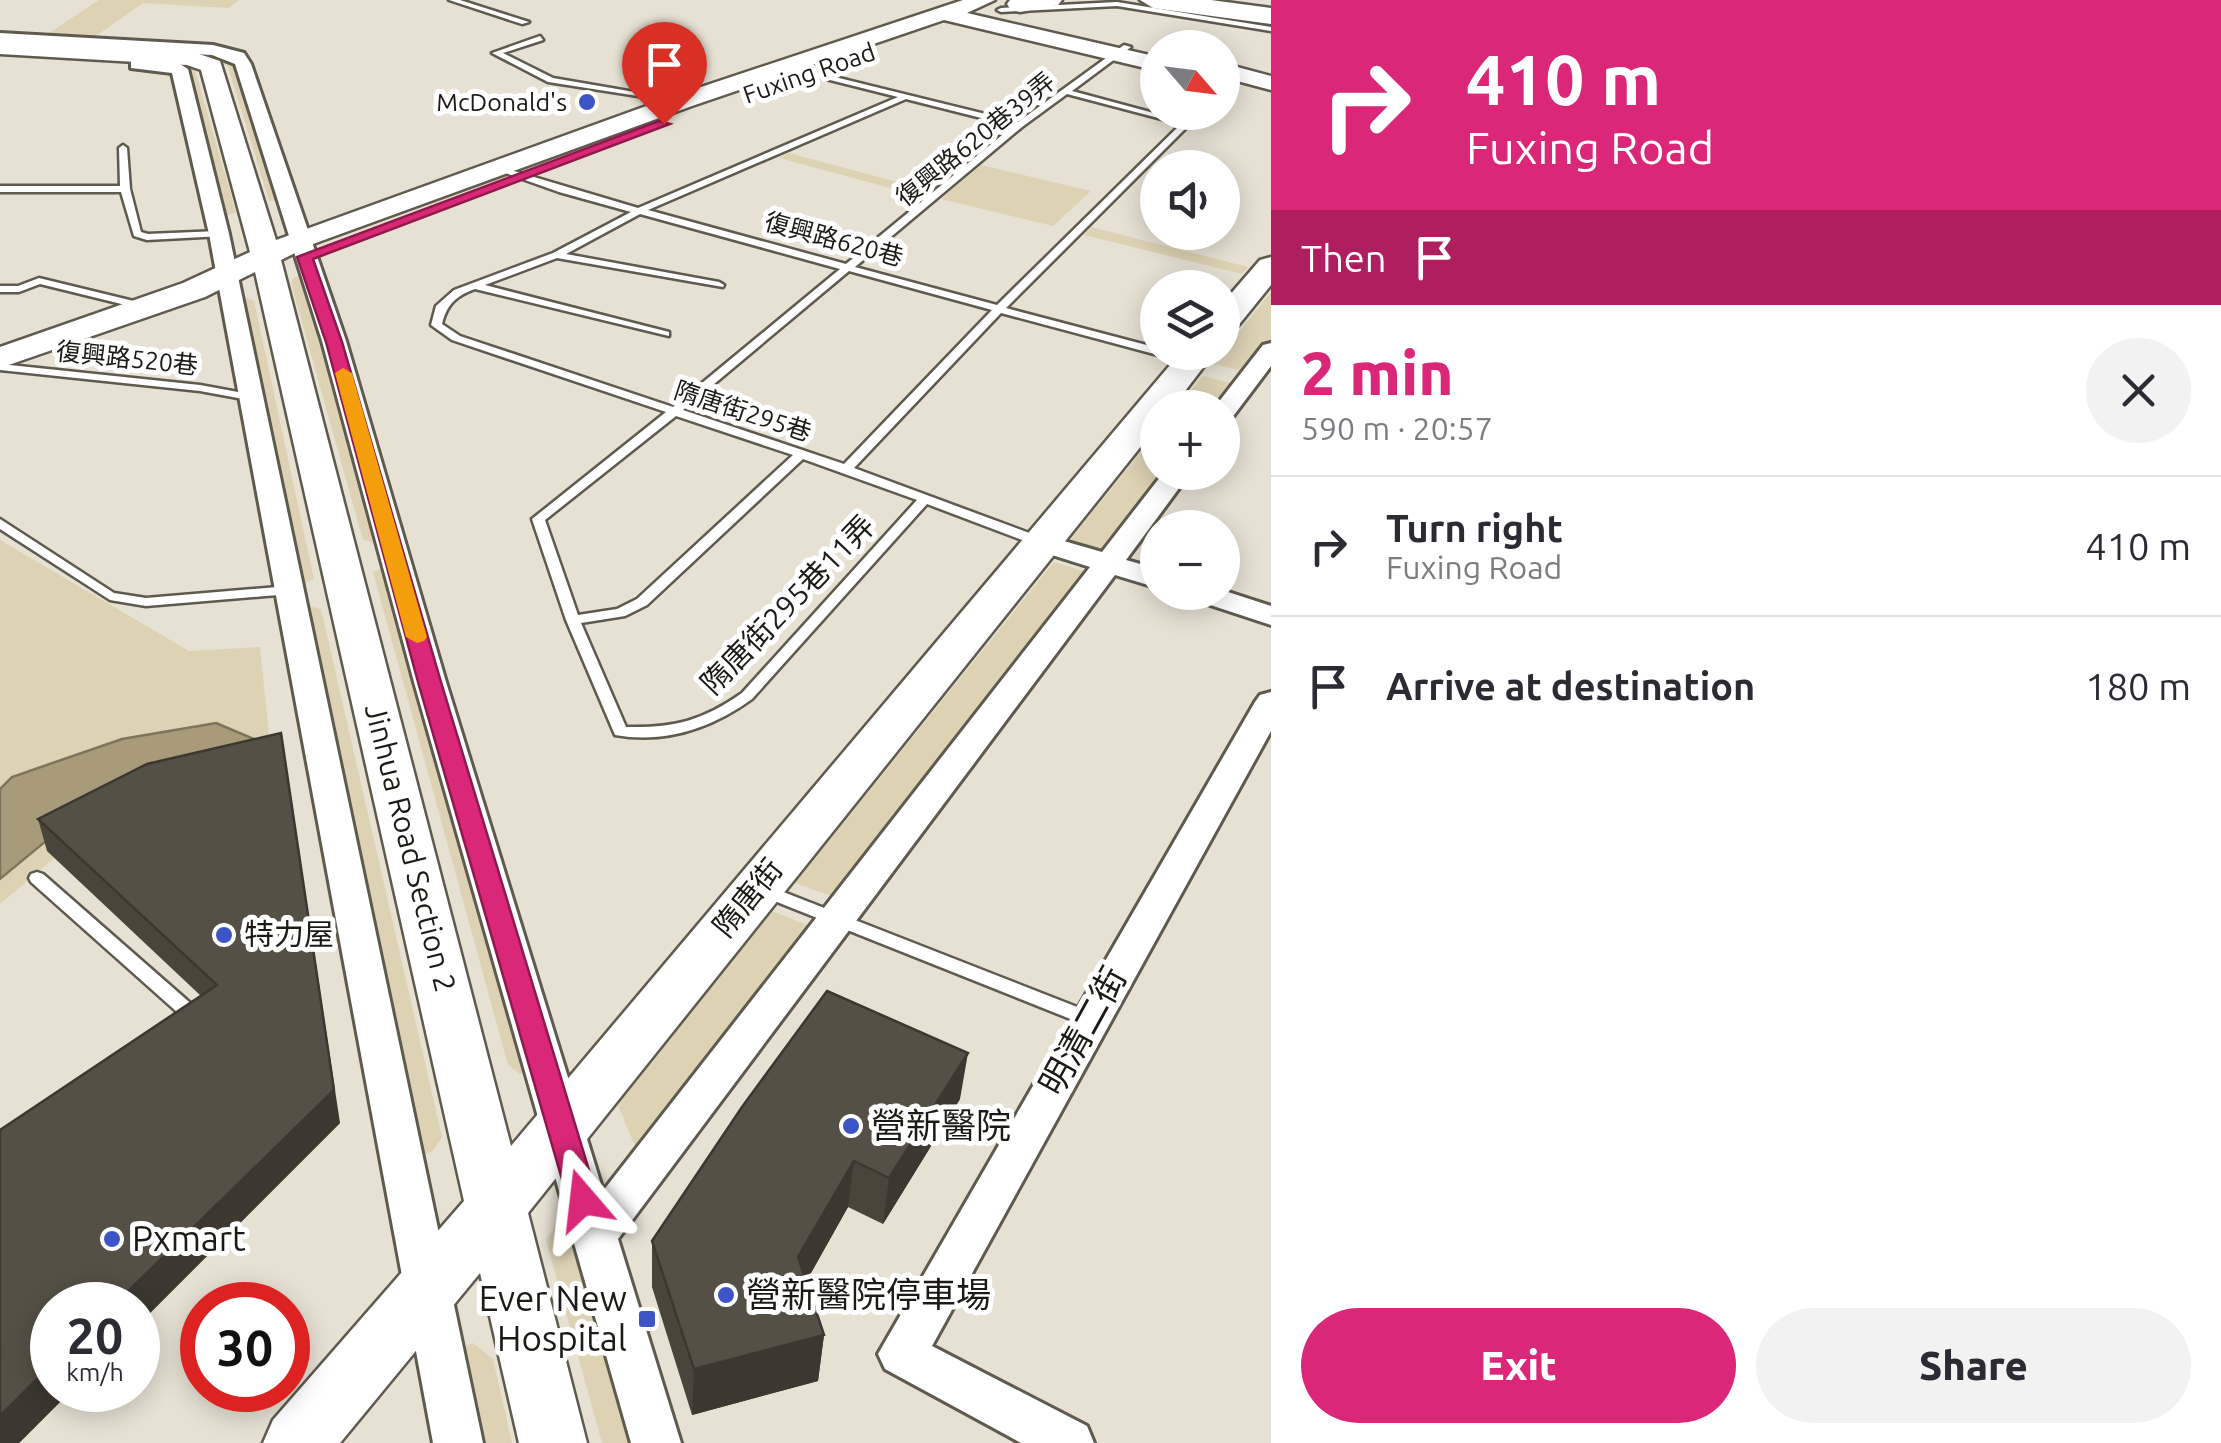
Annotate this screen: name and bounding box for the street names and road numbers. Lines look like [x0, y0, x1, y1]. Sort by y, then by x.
street label: Fuxing Road [739, 37, 879, 109]
street label: 復興路620巷39弄 [890, 67, 1060, 211]
street label: 復興路620巷 [762, 207, 906, 271]
street label: 復興路520巷 [55, 337, 199, 379]
street label: 隋唐街295巷 [671, 376, 815, 446]
street label: 隋唐街295巷11弄 [694, 508, 881, 700]
street label: Jinhua Road Section 2 [359, 700, 463, 995]
street label: 隋唐街 [706, 852, 789, 943]
street label: 明清二街 [1031, 960, 1134, 1101]

